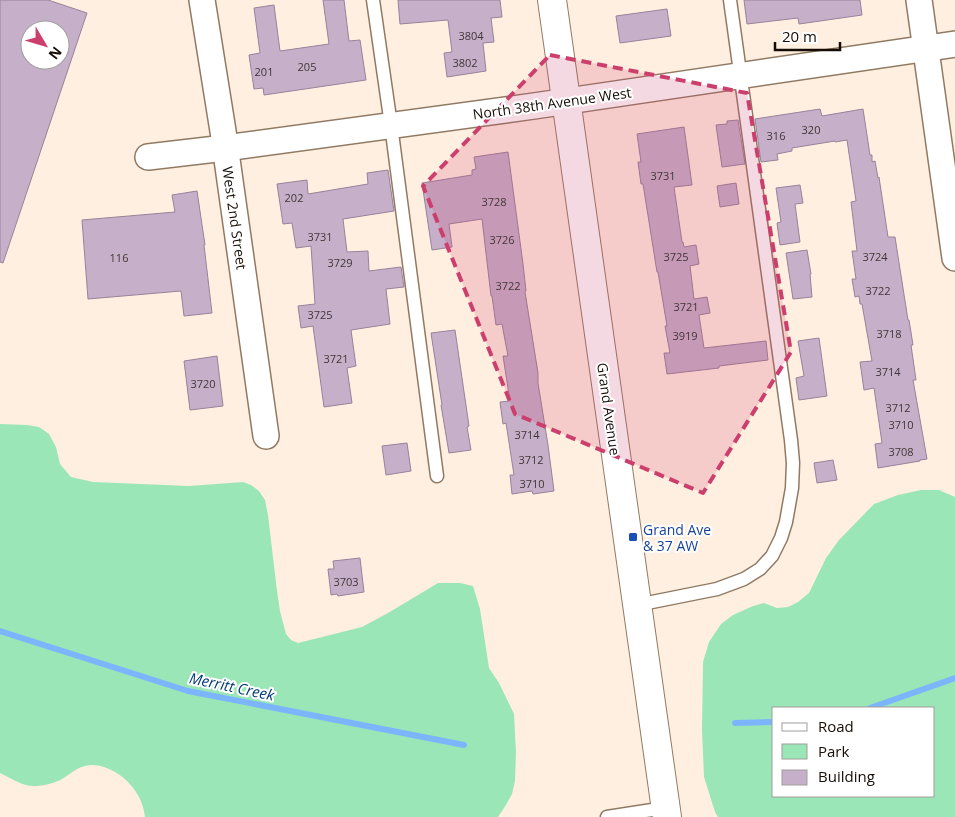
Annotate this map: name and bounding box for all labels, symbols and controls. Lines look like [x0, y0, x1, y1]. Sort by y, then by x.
north arrow [20, 20, 70, 70]
scale bar [775, 20, 840, 52]
text: 20 m [782, 26, 817, 46]
house number: 3804 [458, 28, 484, 43]
text: N [45, 43, 67, 64]
house number: 3802 [452, 55, 478, 70]
house number: 205 [298, 59, 316, 74]
house number: 201 [255, 64, 273, 79]
street label: North 38th Avenue West [471, 82, 633, 124]
house number: 320 [802, 122, 820, 137]
house number: 316 [767, 128, 785, 143]
street label: West 2nd Street [218, 165, 252, 271]
house number: 3731 [650, 168, 676, 183]
house number: 202 [285, 190, 303, 205]
house number: 3728 [481, 194, 507, 209]
house number: 3731 [307, 229, 333, 244]
house number: 3726 [489, 232, 515, 247]
house number: 3725 [663, 249, 689, 264]
house number: 3724 [862, 249, 888, 264]
house number: 116 [110, 250, 128, 265]
house number: 3729 [327, 255, 353, 270]
house number: 3722 [495, 278, 521, 293]
house number: 3722 [865, 283, 891, 298]
house number: 3721 [673, 299, 699, 314]
house number: 3725 [307, 307, 333, 322]
house number: 3718 [876, 326, 902, 341]
house number: 3919 [672, 328, 698, 343]
house number: 3721 [323, 351, 349, 366]
street label: Grand Avenue [593, 362, 625, 457]
house number: 3714 [875, 364, 901, 379]
house number: 3720 [190, 376, 216, 391]
house number: 3712 [885, 400, 911, 415]
house number: 3710 [888, 417, 914, 432]
house number: 3714 [514, 427, 540, 442]
house number: 3708 [888, 444, 914, 459]
house number: 3712 [518, 452, 544, 467]
house number: 3710 [519, 476, 545, 491]
place label: Grand Ave & 37 AW [643, 520, 711, 555]
marker: Grand Ave & 37 AW [627, 531, 639, 543]
house number: 3703 [333, 574, 359, 589]
water label: Merritt Creek [188, 667, 277, 705]
legend [772, 707, 935, 797]
text: Road [818, 716, 854, 736]
text: Park [818, 741, 849, 761]
text: Building [818, 766, 875, 786]

